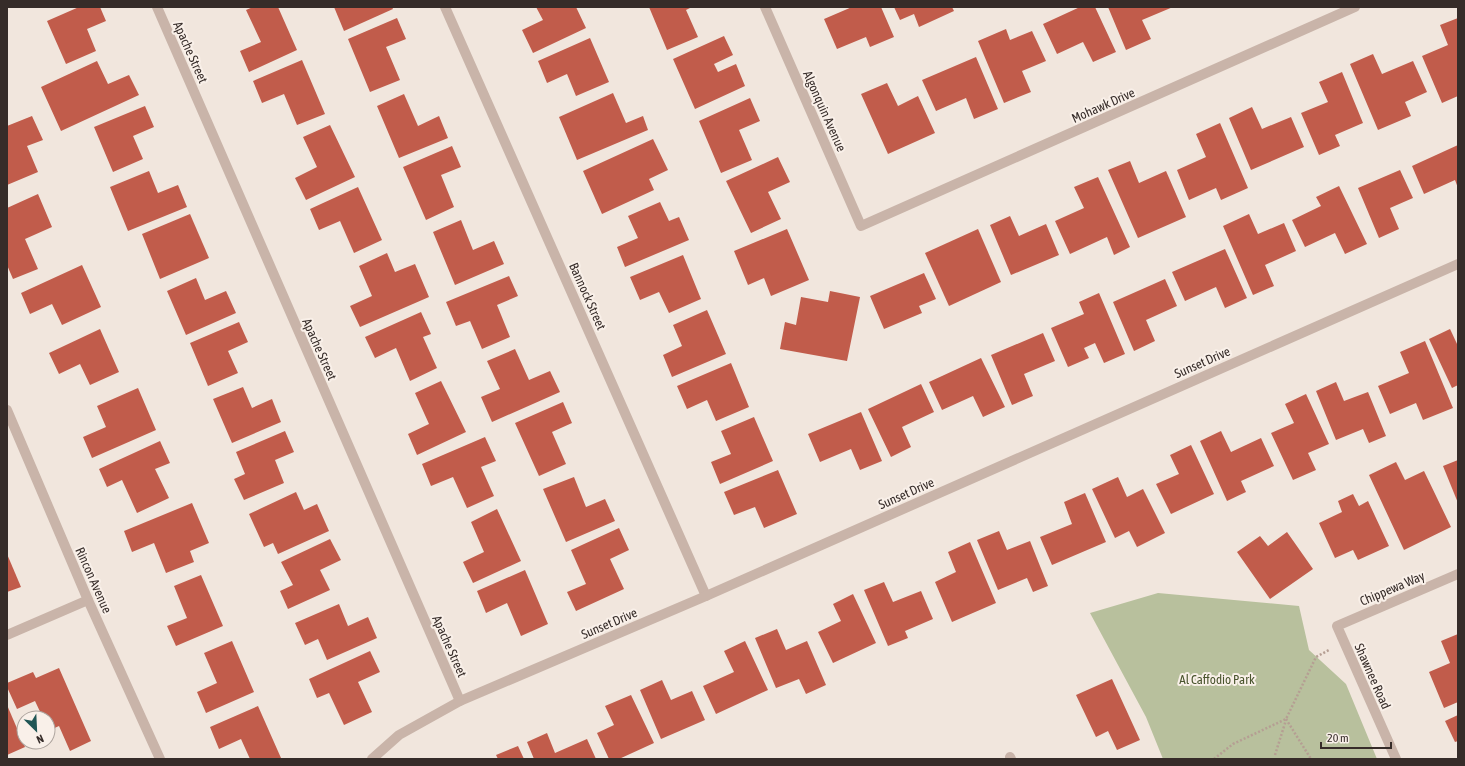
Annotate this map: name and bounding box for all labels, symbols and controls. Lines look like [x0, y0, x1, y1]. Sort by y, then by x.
street label: Apache Street [170, 19, 211, 86]
street label: Algonquin Avenue [800, 68, 849, 154]
street label: Mohawk Drive [1069, 85, 1137, 126]
street label: Bannock Street [566, 260, 609, 332]
street label: Apache Street [299, 316, 340, 383]
street label: Sunset Drive [1172, 344, 1232, 381]
street label: Sunset Drive [876, 475, 936, 512]
street label: Rincon Avenue [72, 545, 115, 616]
street label: Chippewa Way [1357, 568, 1428, 609]
street label: Sunset Drive [579, 605, 640, 642]
street label: Apache Street [429, 613, 470, 680]
street label: Shawnee Road [1351, 641, 1394, 711]
park label: Al Caffodio Park [1179, 672, 1255, 687]
north arrow [16, 710, 56, 750]
scale bar [1321, 724, 1391, 750]
text: 20 m [1327, 731, 1349, 745]
text: N [35, 732, 45, 746]

